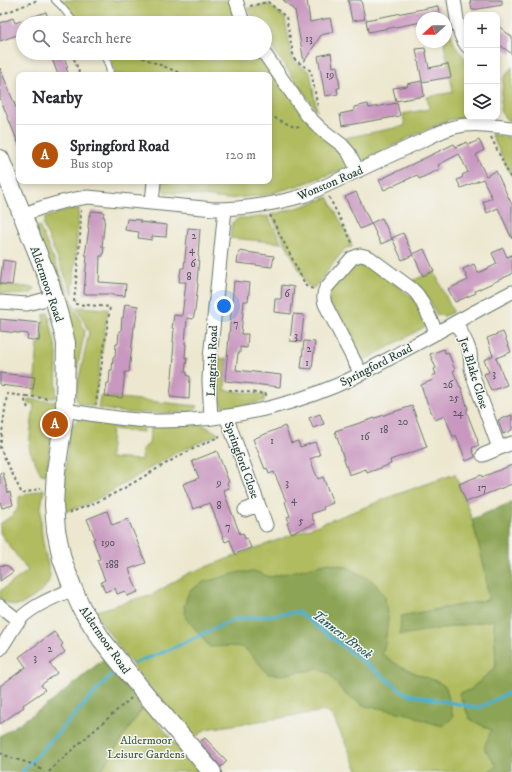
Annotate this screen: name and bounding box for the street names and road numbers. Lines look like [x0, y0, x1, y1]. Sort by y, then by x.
street label: Wonston Road [294, 163, 365, 204]
street label: Aldermoor Road [27, 244, 67, 324]
street label: Langrish Road [204, 325, 221, 397]
street label: Jex Blake Close [455, 335, 492, 411]
street label: Springford Road [337, 341, 415, 390]
street label: Springford Close [221, 420, 262, 501]
street label: Aldermoor Road [76, 604, 133, 677]

